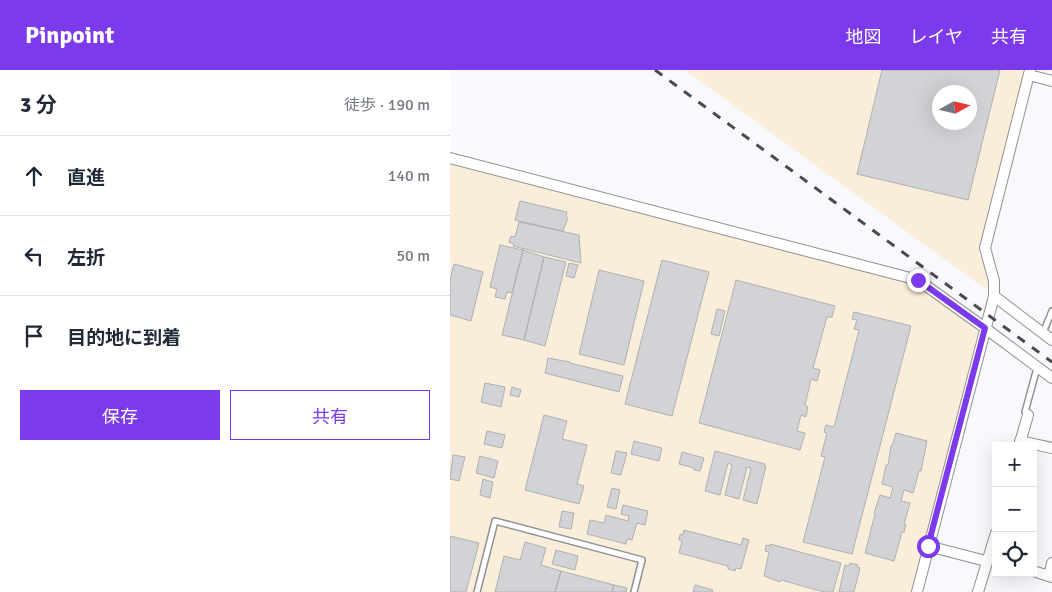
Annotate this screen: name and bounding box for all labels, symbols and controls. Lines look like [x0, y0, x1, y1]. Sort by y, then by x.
text: Pinpoint [25, 20, 114, 50]
text: 地図 [846, 26, 882, 48]
text: レイヤ [910, 26, 963, 48]
text: 共有 [991, 26, 1027, 48]
north arrow [932, 85, 977, 130]
text: 3 分 [20, 92, 57, 118]
text: 徒歩 · 190 m [344, 95, 430, 115]
icon: ahead [20, 162, 48, 190]
text: 直進 [67, 166, 105, 190]
text: 140 m [388, 166, 430, 186]
icon: left [20, 242, 48, 270]
text: 左折 [67, 246, 105, 270]
text: 50 m [396, 246, 430, 266]
route end [907, 269, 930, 292]
icon: arrive [20, 322, 48, 350]
text: 目的地に到着 [67, 326, 181, 350]
button: 保存 [20, 390, 220, 440]
button: 共有 [230, 390, 430, 440]
map controls [992, 442, 1037, 577]
button: + [992, 442, 1037, 487]
button: − [992, 487, 1037, 532]
button: locate [992, 532, 1037, 577]
route start [917, 535, 940, 558]

